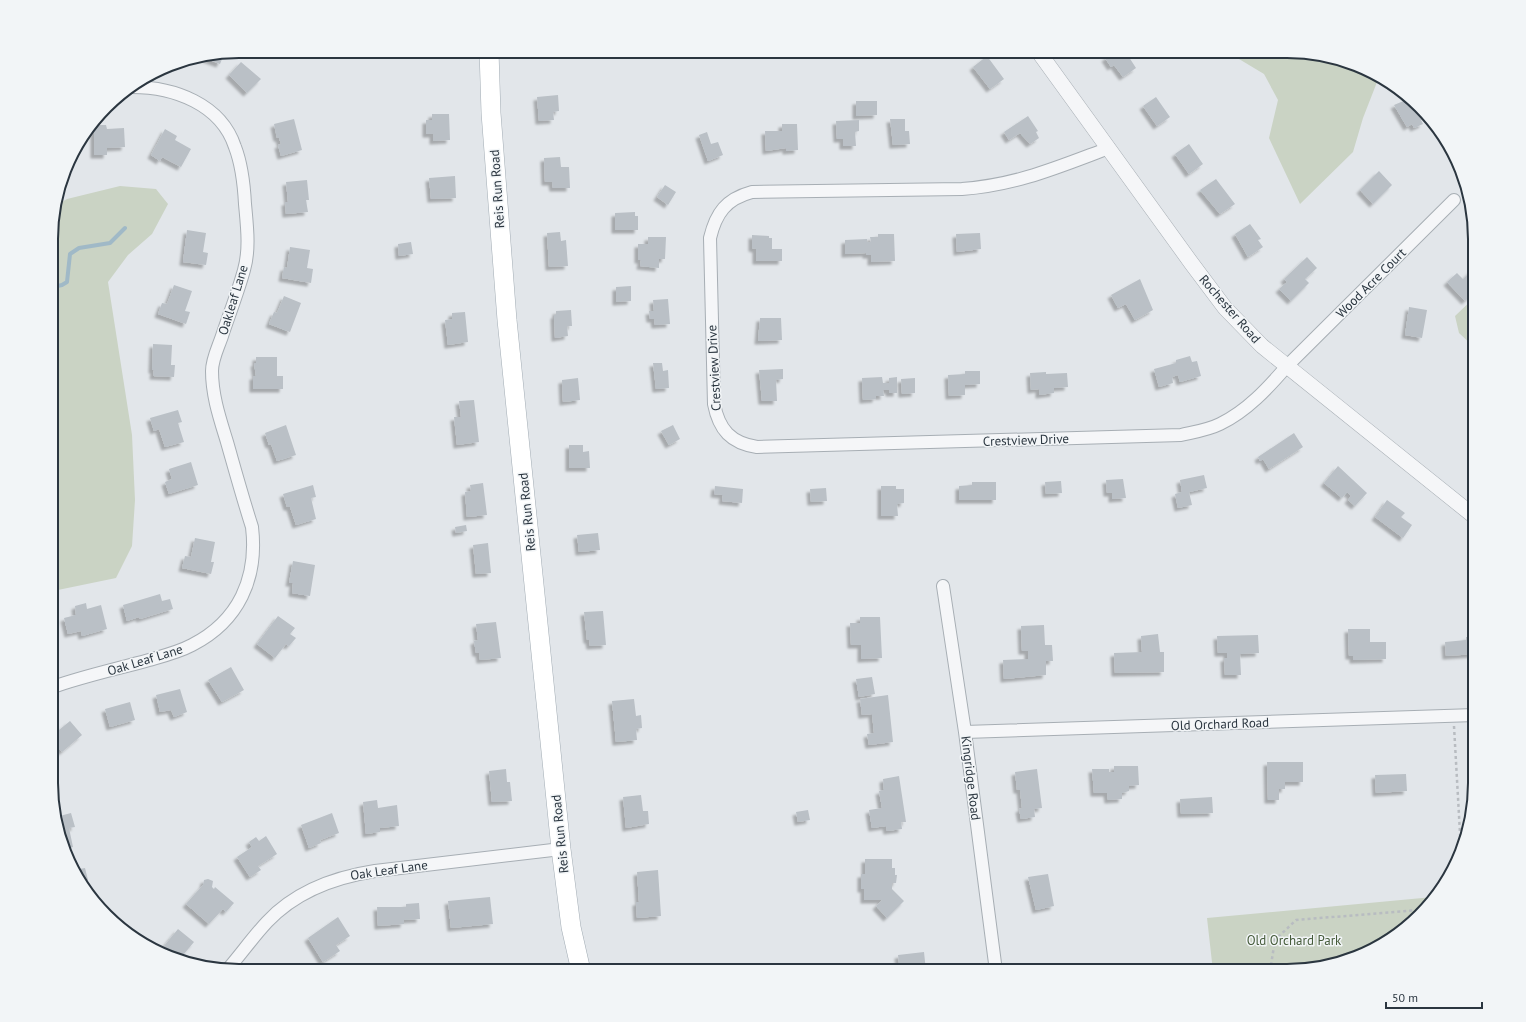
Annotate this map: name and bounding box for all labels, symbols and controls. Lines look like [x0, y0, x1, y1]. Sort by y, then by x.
street label: Reis Run Road [486, 149, 508, 229]
street label: Wood Acre Court [1332, 244, 1410, 322]
street label: Oakleaf Lane [214, 263, 252, 337]
street label: Rochester Road [1196, 271, 1264, 347]
street label: Crestview Drive [703, 325, 725, 411]
street label: Crestview Drive [983, 430, 1069, 450]
street label: Reis Run Road [514, 472, 540, 552]
street label: Oak Leaf Lane [105, 640, 185, 680]
street label: Old Orchard Road [1171, 714, 1269, 734]
street label: Kingridge Road [957, 735, 985, 821]
street label: Reis Run Road [547, 794, 573, 874]
street label: Oak Leaf Lane [349, 856, 429, 884]
park label: Old Orchard Park [1247, 932, 1342, 949]
scale bar [1386, 984, 1482, 1010]
text: 50 m [1392, 990, 1418, 1005]

